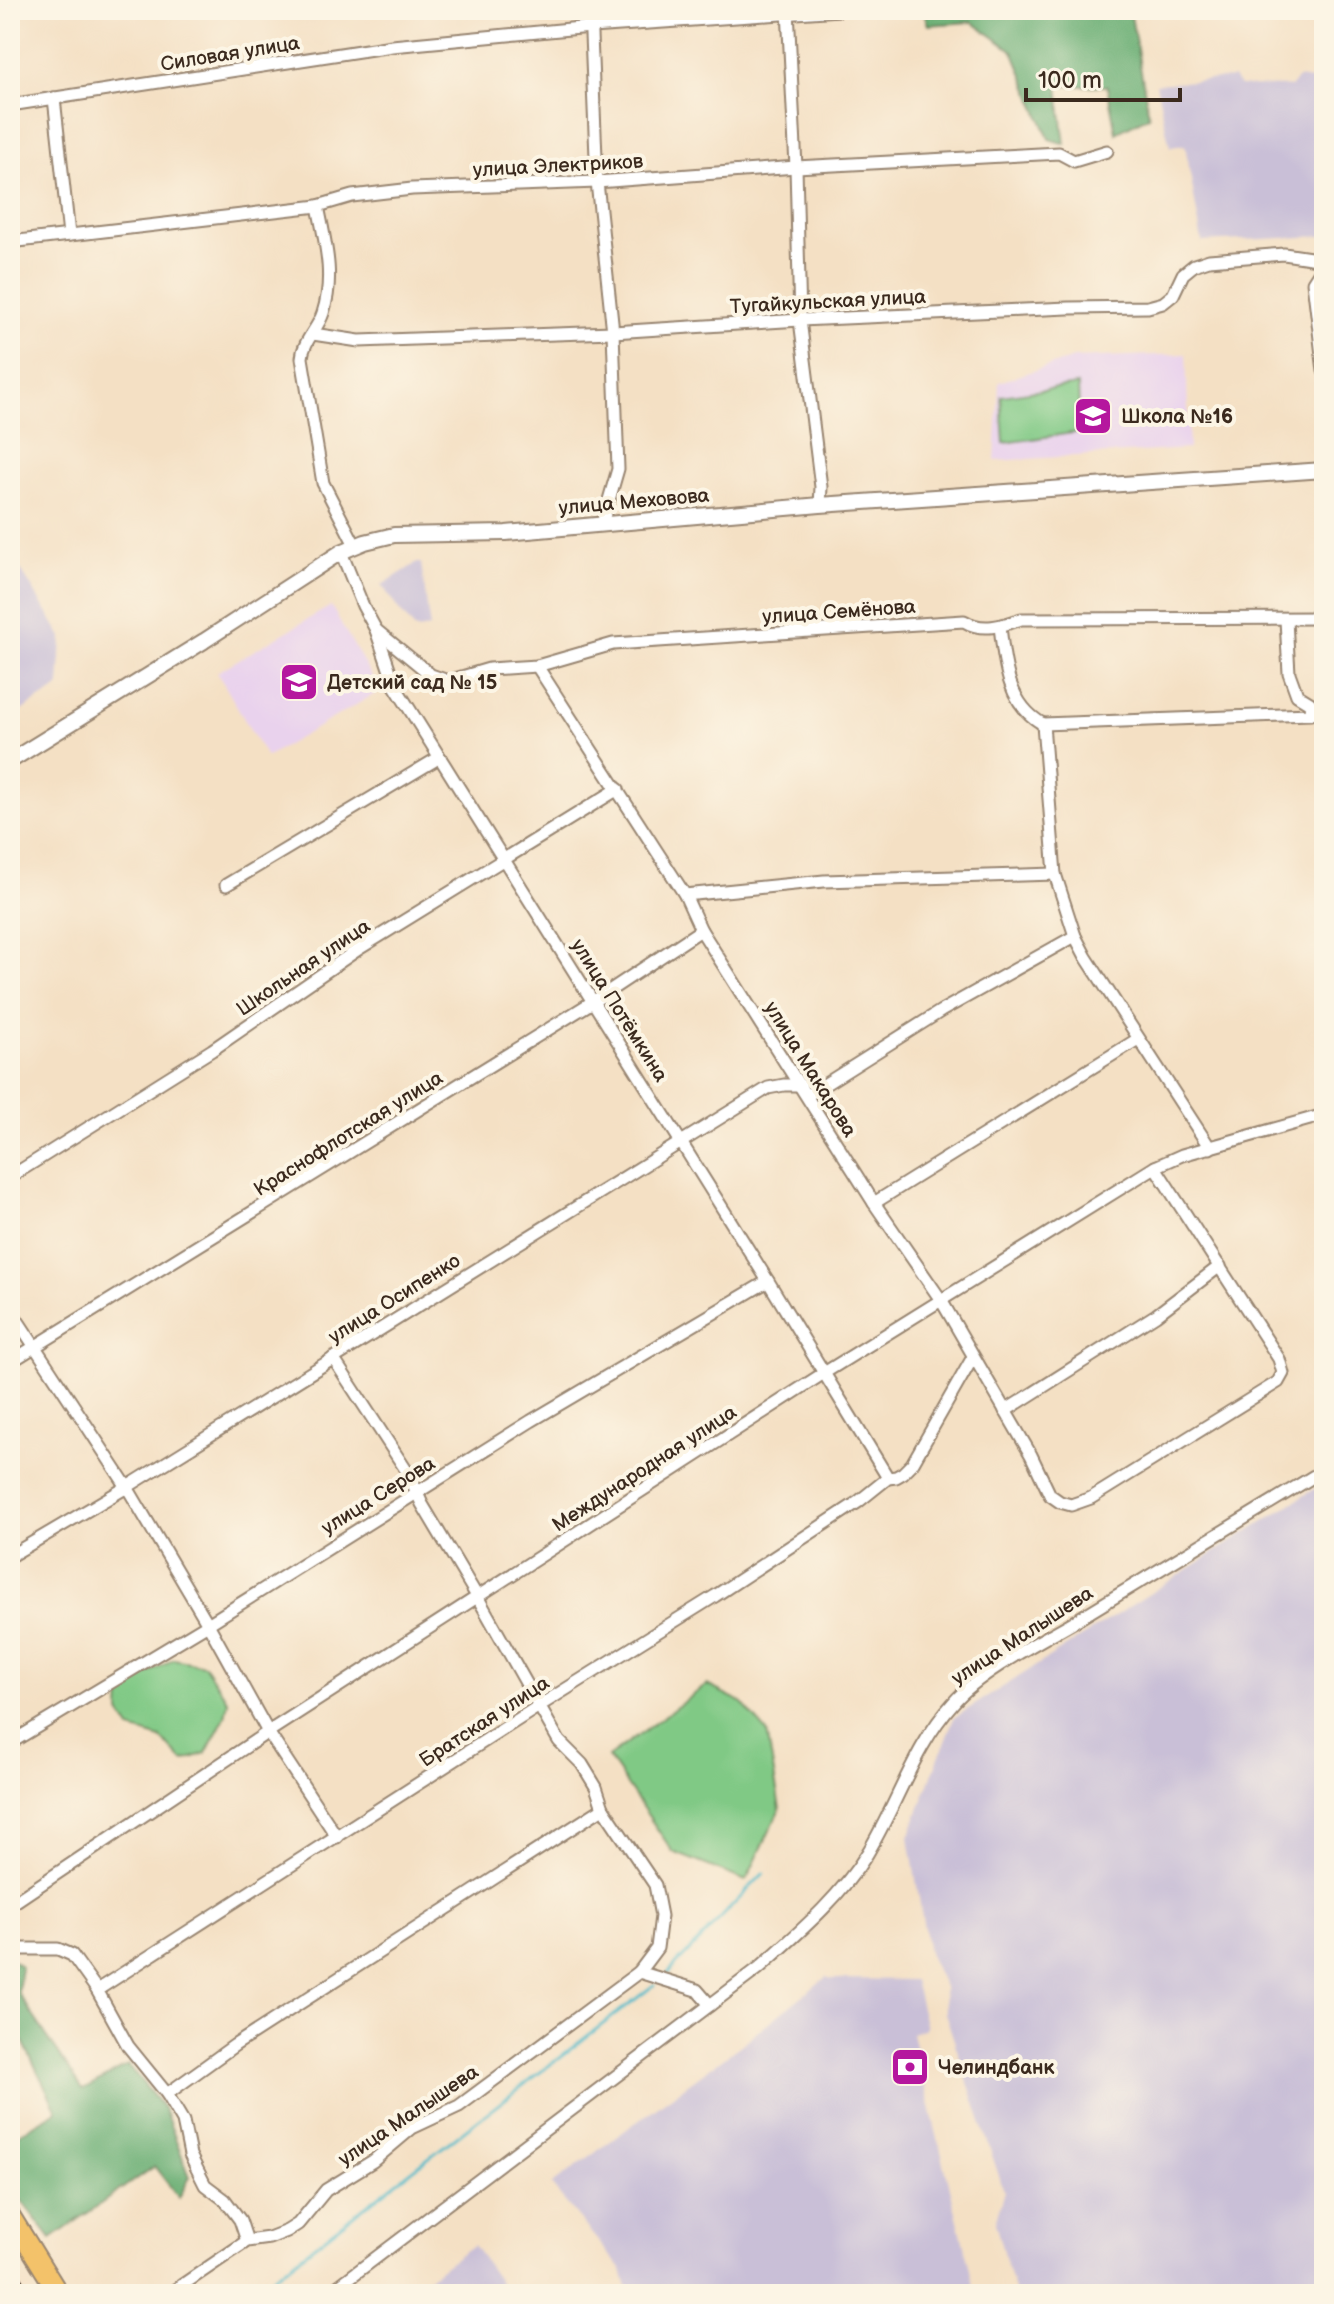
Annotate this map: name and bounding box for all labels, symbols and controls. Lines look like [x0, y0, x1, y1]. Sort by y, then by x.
street label: Силовая улица [159, 31, 302, 77]
scale bar [1026, 52, 1180, 102]
text: 100 m [1038, 66, 1102, 95]
street label: улица Электриков [472, 150, 644, 182]
street label: Тугайкульская улица [729, 285, 927, 319]
school or university icon: Школа №16 [1072, 395, 1114, 437]
place label: Школа №16 [1121, 405, 1233, 429]
street label: улица Меховова [558, 483, 711, 521]
street label: улица Семёнова [762, 595, 917, 629]
school or university icon: Детский сад № 15 [278, 661, 320, 703]
place label: Детский сад № 15 [327, 671, 498, 695]
street label: Школьная улица [232, 914, 375, 1021]
street label: улица Потёмкина [566, 935, 673, 1086]
street label: улица Макарова [759, 997, 862, 1142]
street label: Краснофлотская улица [250, 1066, 448, 1202]
street label: улица Осипенко [324, 1249, 465, 1349]
street label: Международная улица [548, 1400, 741, 1537]
street label: улица Серова [317, 1451, 440, 1540]
street label: улица Малышева [947, 1581, 1098, 1691]
street label: Братская улица [415, 1671, 554, 1773]
bank icon: Челиндбанк [889, 2046, 931, 2088]
place label: Челиндбанк [938, 2056, 1054, 2080]
street label: улица Малышева [334, 2060, 483, 2172]

